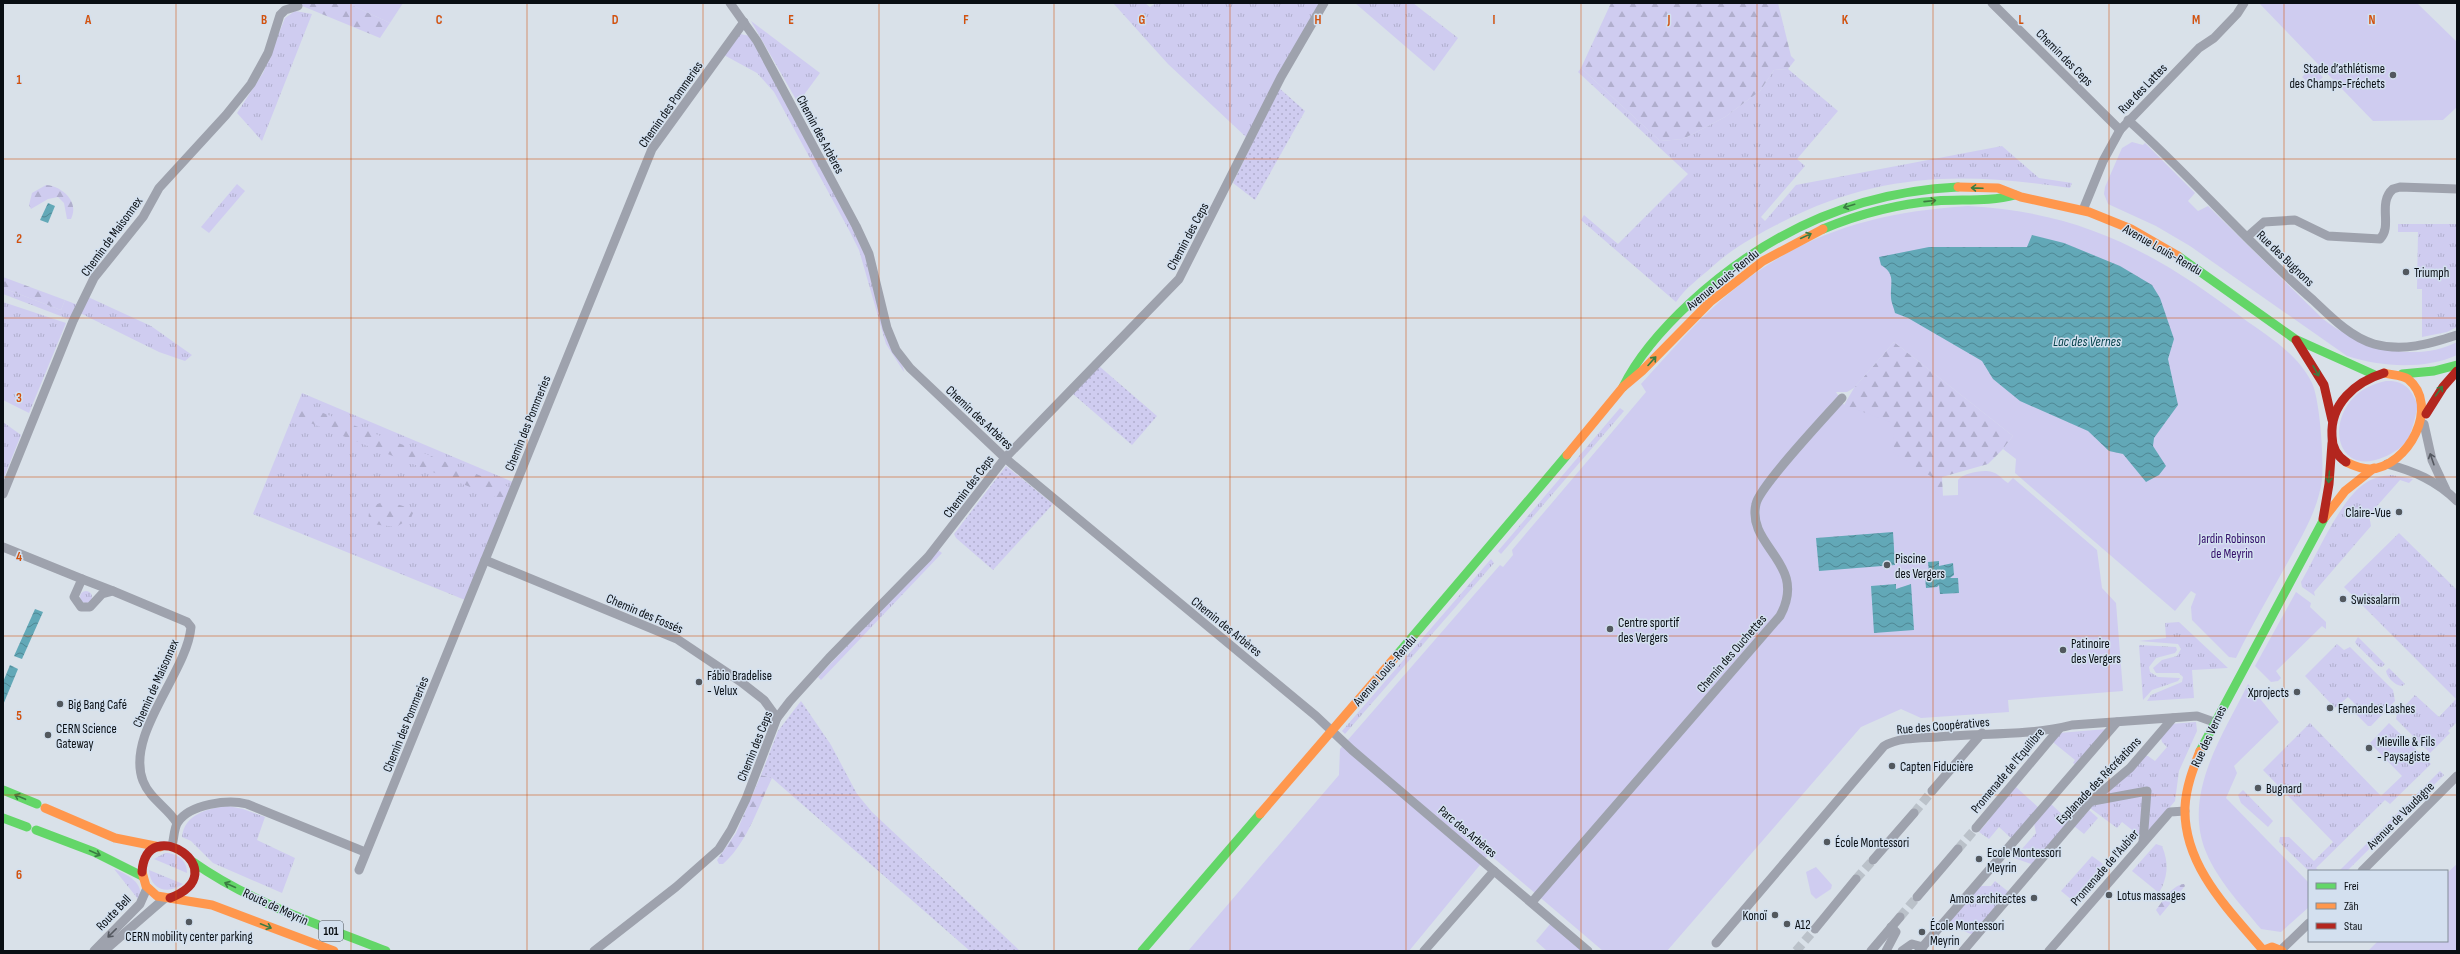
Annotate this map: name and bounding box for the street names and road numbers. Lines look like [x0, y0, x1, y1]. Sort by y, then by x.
street label: Chemin des Ceps [2032, 26, 2096, 90]
street label: Chemin des Pommeries [635, 58, 707, 151]
street label: Rue des Lattes [2115, 60, 2171, 117]
street label: Chemin des Arbères [793, 93, 848, 177]
street label: Chemin de Maisonnex [78, 194, 146, 280]
street label: Chemin des Ceps [1163, 200, 1213, 273]
street label: Avenue Louis-Rendu [2119, 220, 2205, 279]
street label: Rue des Bugnons [2253, 227, 2318, 290]
street label: Avenue Louis-Rendu [1682, 246, 1762, 315]
street label: Chemin des Pommeries [501, 373, 555, 474]
street label: Chemin des Arbères [942, 382, 1017, 453]
street label: Chemin des Ceps [940, 452, 998, 521]
street label: Chemin des Fossés [604, 591, 686, 637]
street label: Chemin des Arbères [1188, 593, 1265, 660]
street label: Chemin des Ouchettes [1693, 611, 1770, 696]
street label: Avenue Louis-Rendu [1349, 632, 1420, 710]
street label: Chemin de Maisonnex [129, 637, 182, 730]
street label: Chemin des Pommeries [379, 674, 433, 775]
street label: Rue des Vernes [2188, 703, 2230, 770]
street label: Chemin des Ceps [734, 709, 776, 784]
street label: Rue des Coopératives [1896, 714, 1991, 738]
street label: Promenade de l'Equilibre [1967, 725, 2048, 816]
street label: Esplanade des Récréations [2053, 733, 2145, 828]
street label: Avenue de Vaudagne [2363, 779, 2438, 853]
street label: Parc des Arbères [1435, 802, 1500, 861]
street label: Promenade de l'Aubier [2067, 826, 2143, 909]
street label: Route de Meyrin [240, 885, 311, 929]
street label: Route Bell [93, 891, 135, 934]
road number: 101 [319, 921, 343, 941]

